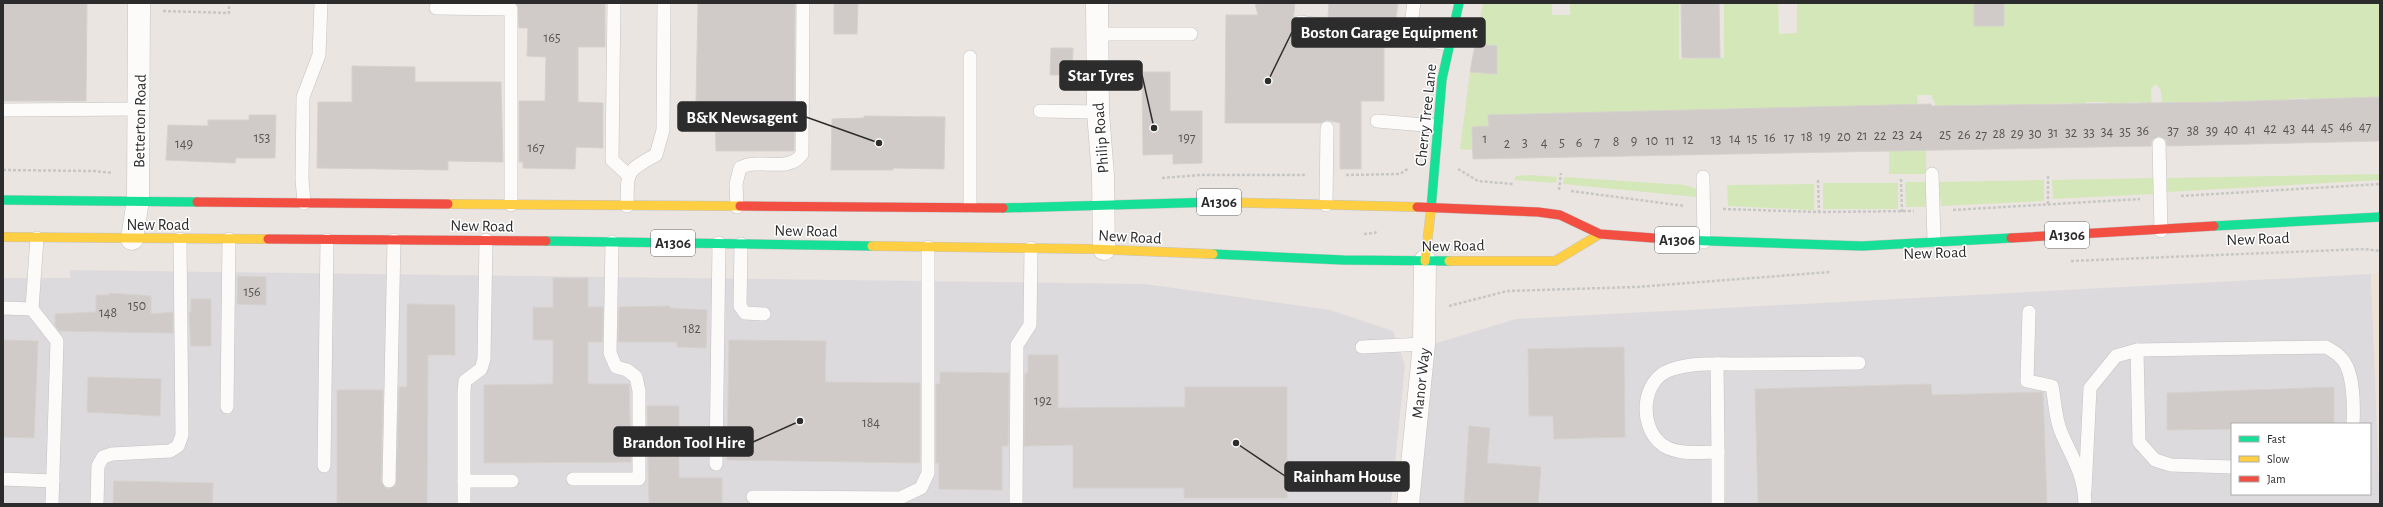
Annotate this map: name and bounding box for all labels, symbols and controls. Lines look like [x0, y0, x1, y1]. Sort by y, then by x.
callout: Boston Garage Equipment [1292, 18, 1485, 47]
text: Boston Garage Equipment [1301, 24, 1478, 41]
house number: 165 [543, 31, 561, 45]
callout: Star Tyres [1060, 61, 1142, 90]
street label: Cherry Tree Lane [1413, 63, 1440, 167]
text: Star Tyres [1068, 67, 1135, 85]
street label: Betterton Road [131, 74, 149, 168]
callout: B&K Newsagent [678, 102, 806, 131]
street label: Philip Road [1091, 102, 1111, 174]
text: B&K Newsagent [686, 109, 798, 126]
house number: 46 [2339, 120, 2353, 134]
house number: 47 [2359, 120, 2371, 134]
house number: 44 [2301, 121, 2315, 135]
house number: 45 [2321, 121, 2333, 135]
house number: 42 [2263, 122, 2277, 136]
house number: 43 [2283, 122, 2295, 136]
house number: 40 [2224, 123, 2238, 137]
house number: 41 [2244, 123, 2256, 137]
house number: 36 [2137, 124, 2149, 138]
house number: 37 [2167, 124, 2179, 138]
house number: 38 [2187, 124, 2199, 138]
house number: 39 [2206, 124, 2218, 138]
house number: 34 [2101, 125, 2114, 139]
house number: 35 [2119, 125, 2131, 139]
house number: 31 [2048, 126, 2058, 140]
house number: 32 [2065, 126, 2077, 140]
house number: 33 [2083, 126, 2095, 140]
house number: 28 [1992, 127, 2006, 141]
house number: 29 [2011, 127, 2023, 141]
house number: 30 [2028, 127, 2042, 141]
house number: 23 [1892, 128, 1904, 142]
house number: 24 [1909, 128, 1923, 142]
house number: 25 [1939, 128, 1951, 142]
house number: 26 [1958, 128, 1970, 142]
house number: 27 [1975, 128, 1987, 142]
house number: 21 [1856, 129, 1868, 143]
house number: 22 [1874, 129, 1886, 143]
house number: 18 [1801, 130, 1813, 144]
house number: 19 [1819, 130, 1831, 144]
house number: 20 [1837, 130, 1851, 144]
house number: 153 [254, 131, 270, 145]
house number: 197 [1178, 131, 1196, 145]
house number: 16 [1764, 131, 1776, 145]
house number: 17 [1784, 131, 1794, 145]
house number: 1 [1483, 132, 1487, 146]
house number: 14 [1729, 132, 1741, 146]
house number: 15 [1747, 132, 1757, 146]
house number: 12 [1682, 133, 1694, 147]
house number: 13 [1711, 133, 1722, 147]
house number: 9 [1631, 134, 1637, 148]
house number: 10 [1646, 134, 1658, 148]
house number: 11 [1665, 134, 1675, 148]
house number: 7 [1594, 135, 1600, 149]
house number: 8 [1613, 135, 1619, 149]
house number: 3 [1522, 136, 1528, 150]
house number: 4 [1541, 136, 1548, 150]
house number: 5 [1559, 136, 1565, 150]
house number: 6 [1576, 136, 1582, 150]
house number: 149 [175, 137, 193, 151]
house number: 2 [1504, 137, 1510, 151]
house number: 167 [527, 141, 545, 155]
road number: A1306 [1197, 189, 1241, 215]
street label: New Road [126, 217, 190, 233]
street label: New Road [450, 217, 514, 235]
street label: New Road [774, 222, 838, 240]
road number: A1306 [2045, 222, 2089, 248]
street label: New Road [1098, 227, 1162, 247]
road number: A1306 [1655, 227, 1699, 253]
road number: A1306 [651, 230, 695, 256]
street label: New Road [2226, 230, 2290, 248]
street label: New Road [1421, 237, 1485, 255]
street label: New Road [1903, 244, 1967, 262]
house number: 156 [243, 285, 261, 299]
house number: 150 [128, 299, 146, 313]
house number: 148 [99, 306, 117, 320]
house number: 182 [683, 322, 701, 336]
street label: Manor Way [1409, 347, 1434, 419]
house number: 192 [1034, 394, 1052, 408]
house number: 184 [862, 416, 880, 430]
legend [2231, 423, 2371, 495]
callout: Brandon Tool Hire [614, 427, 753, 456]
text: Fast [2267, 433, 2286, 445]
text: Brandon Tool Hire [623, 434, 745, 451]
text: Slow [2267, 453, 2289, 465]
callout: Rainham House [1285, 462, 1409, 491]
text: Rainham House [1293, 468, 1401, 485]
text: Jam [2267, 473, 2286, 485]

